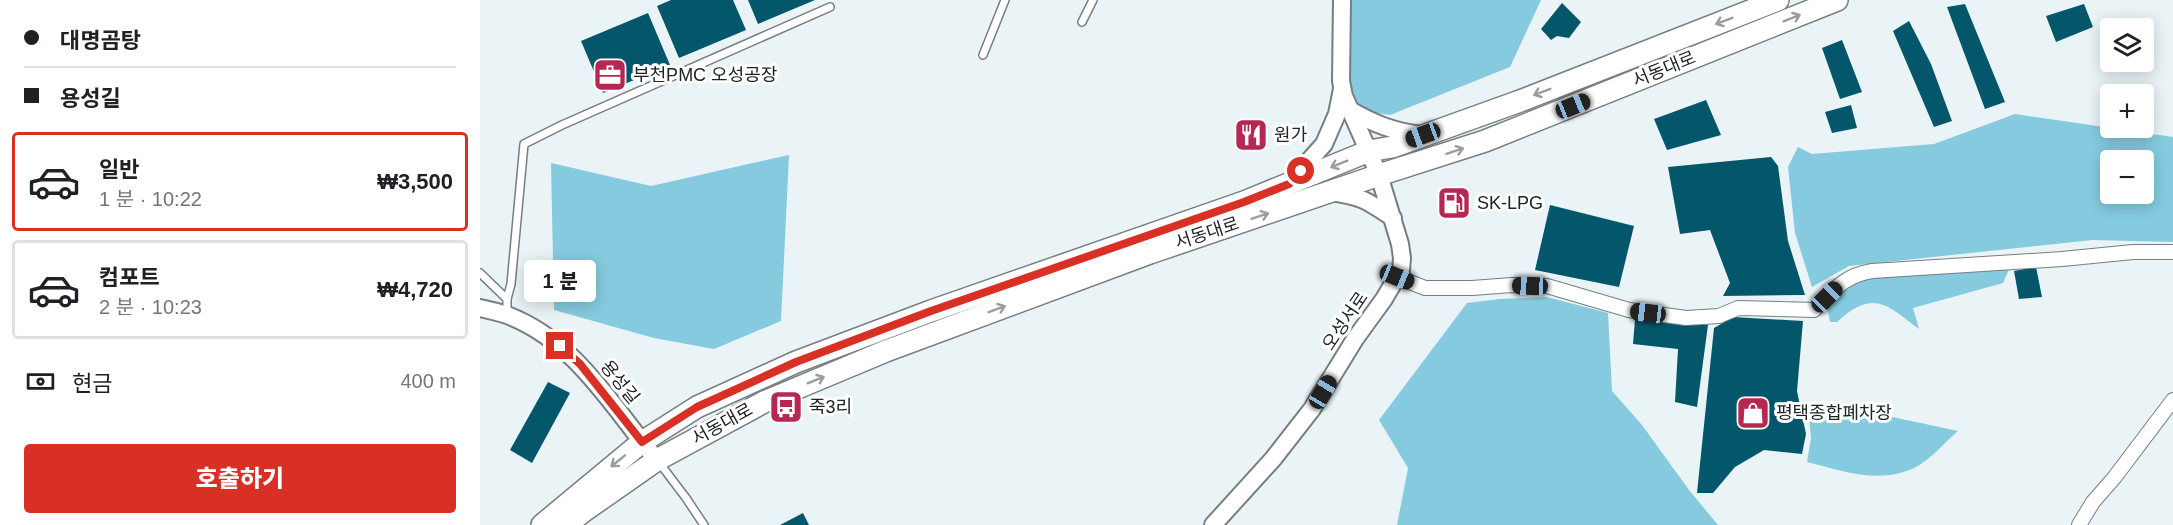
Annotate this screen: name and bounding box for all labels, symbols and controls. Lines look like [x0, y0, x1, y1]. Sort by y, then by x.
one-way arrow [1783, 12, 1801, 23]
one-way arrow [1715, 16, 1734, 27]
map controls [2100, 18, 2154, 204]
button: layers [2100, 18, 2154, 72]
text: 대명곰탕 [60, 28, 141, 53]
street label: 서동대로 [1630, 47, 1698, 91]
office icon: 부천PMC 오성공장 [592, 57, 628, 93]
place label: 부천PMC 오성공장 [633, 65, 777, 85]
button: + [2100, 84, 2154, 138]
text: 용성길 [60, 86, 121, 111]
one-way arrow [1533, 87, 1552, 98]
car [1553, 91, 1593, 121]
restaurant icon: 원가 [1233, 117, 1269, 153]
car [1403, 120, 1443, 150]
place label: 원가 [1274, 125, 1308, 145]
one-way arrow [1445, 145, 1464, 156]
button: − [2100, 150, 2154, 204]
icon: car [27, 155, 81, 209]
text: 일반 [99, 157, 139, 182]
route start [1287, 157, 1314, 184]
one-way arrow [1330, 159, 1348, 170]
text: ₩3,500 [377, 169, 453, 194]
fuel station icon: SK-LPG [1436, 185, 1472, 221]
text: 1 분 · 10:22 [99, 188, 202, 210]
place label: SK-LPG [1477, 193, 1543, 213]
one-way arrow [1250, 209, 1269, 220]
street label: 서동대로 [1172, 213, 1242, 253]
callout: 1 분 [524, 259, 596, 301]
car [1377, 262, 1417, 292]
icon: car [27, 263, 81, 317]
text: 컴포트 [99, 265, 160, 290]
text: 1 분 [542, 270, 578, 292]
car [1512, 276, 1548, 296]
text: ₩4,720 [377, 277, 453, 302]
car [1808, 278, 1846, 316]
street label: 오성서로 [1318, 288, 1372, 354]
text: 2 분 · 10:23 [99, 296, 202, 318]
car [1629, 302, 1667, 324]
one-way arrow [988, 303, 1006, 314]
route end [546, 332, 573, 359]
street label: 용성길 [597, 356, 643, 408]
icon: cash [24, 365, 57, 398]
text: 400 m [400, 370, 456, 392]
text: 현금 [72, 371, 112, 396]
car [1306, 372, 1340, 412]
one-way arrow [806, 374, 825, 385]
bus stop icon: 죽3리 [768, 389, 804, 425]
shop icon: 평택종합폐차장 [1735, 395, 1771, 431]
place label: 죽3리 [809, 397, 852, 417]
street label: 서동대로 [688, 399, 756, 449]
place label: 평택종합폐차장 [1776, 403, 1892, 423]
button: 호출하기 [24, 444, 456, 513]
one-way arrow [610, 455, 626, 468]

